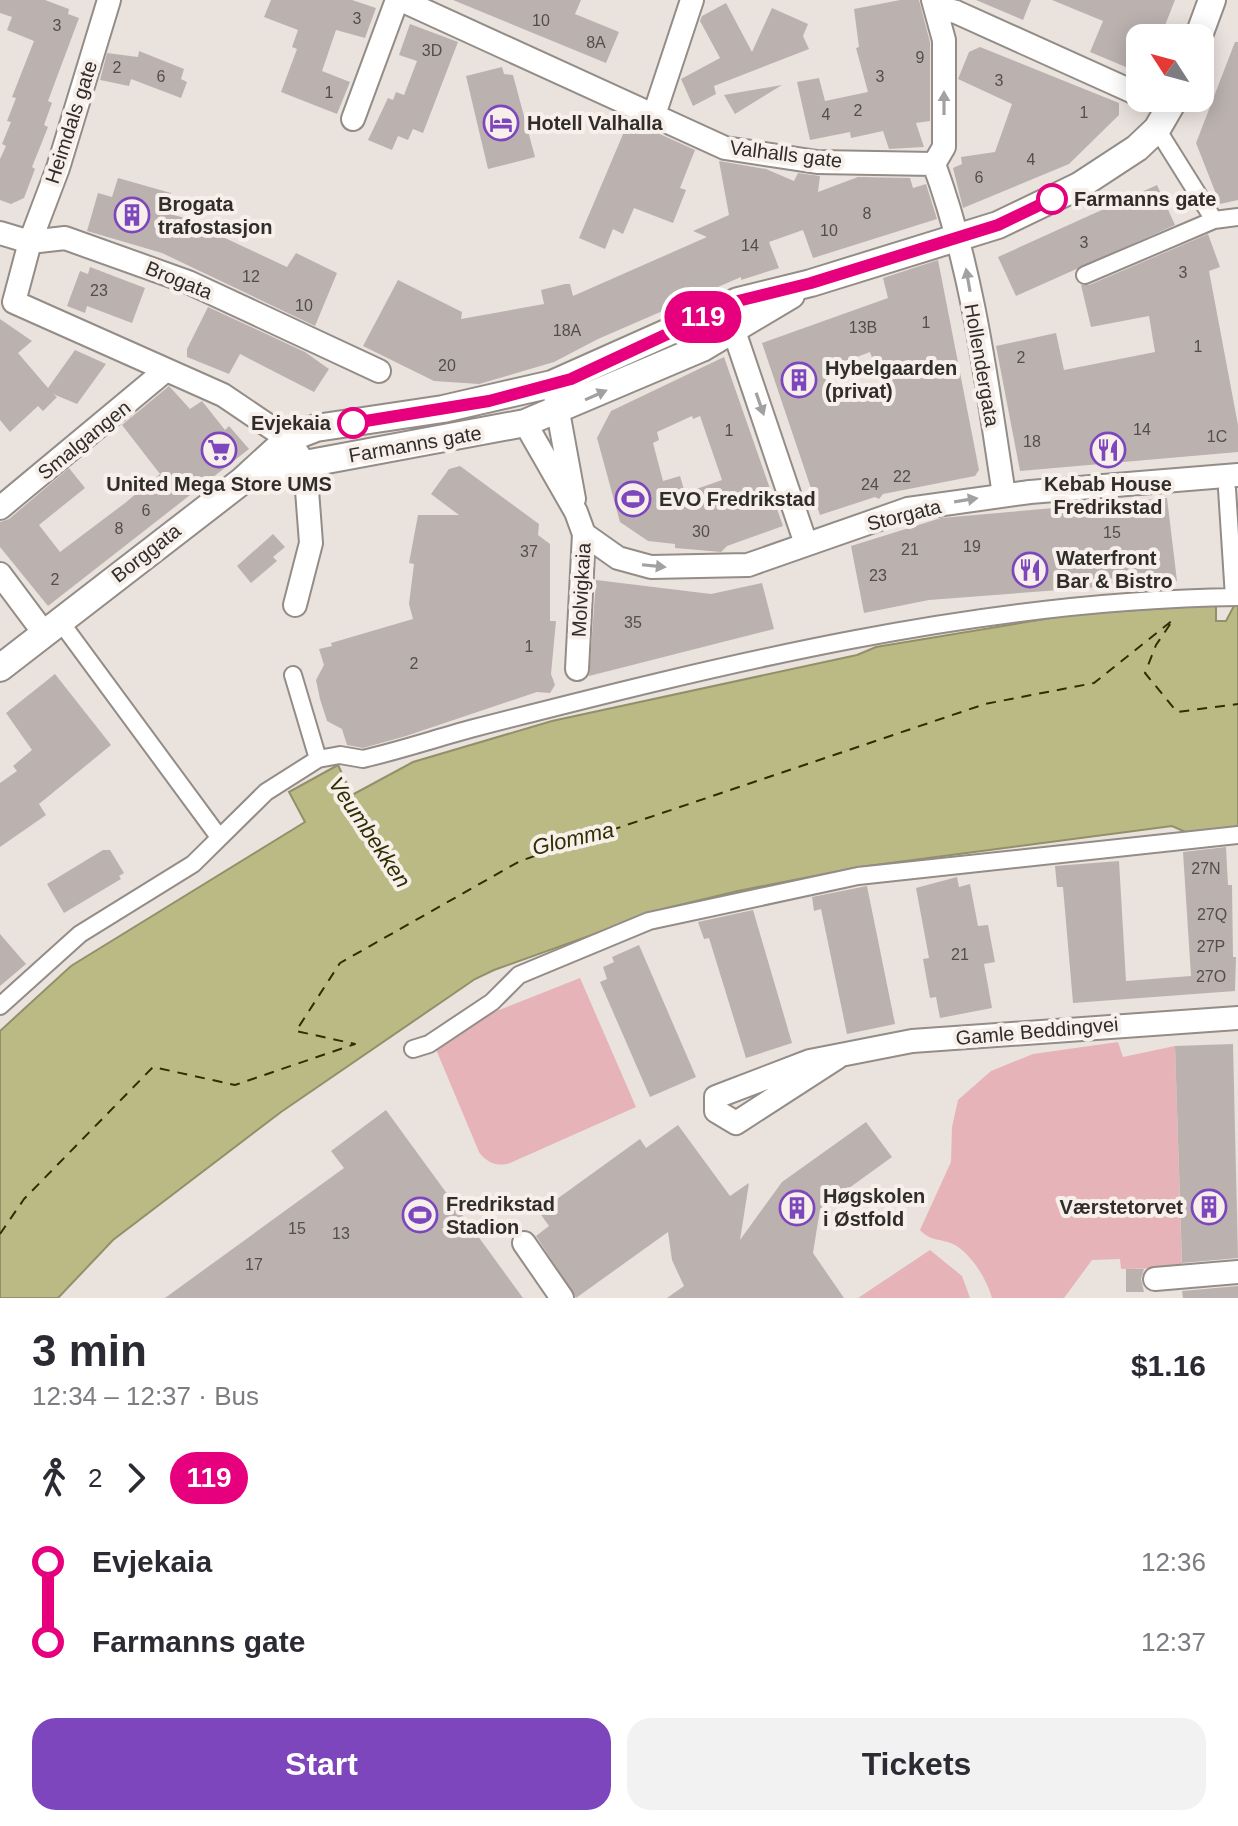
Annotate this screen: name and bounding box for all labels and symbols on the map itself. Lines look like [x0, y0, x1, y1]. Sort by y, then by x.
house number: 3 [353, 10, 362, 27]
house number: 10 [532, 12, 550, 29]
house number: 3 [53, 17, 62, 34]
north arrow [1126, 24, 1214, 112]
house number: 8A [586, 34, 606, 51]
house number: 3D [422, 42, 442, 59]
house number: 9 [916, 49, 925, 66]
street label: Heimdals gate [41, 58, 101, 186]
house number: 2 [113, 59, 122, 76]
house number: 6 [157, 68, 166, 85]
house number: 3 [876, 68, 885, 85]
house number: 3 [995, 72, 1004, 89]
house number: 1 [325, 84, 334, 101]
one-way arrow [938, 90, 950, 115]
house number: 2 [854, 102, 863, 119]
hotel icon: Hotell Valhalla [482, 104, 520, 142]
house number: 1 [1080, 104, 1089, 121]
house number: 4 [822, 106, 831, 123]
place label: Hotell Valhalla [527, 112, 663, 134]
street label: Valhalls gate [729, 136, 843, 172]
house number: 4 [1027, 151, 1036, 168]
house number: 6 [975, 169, 984, 186]
marker: Farmanns gate [1037, 184, 1067, 214]
place label: Farmanns gate [1074, 188, 1216, 210]
place label: Brogata trafostasjon [158, 193, 272, 238]
building icon: Brogata trafostasjon [113, 196, 151, 234]
house number: 8 [863, 205, 872, 222]
house number: 10 [820, 222, 838, 239]
house number: 3 [1080, 234, 1089, 251]
house number: 14 [741, 237, 759, 254]
street label: Brogata [142, 257, 216, 304]
house number: 3 [1179, 264, 1188, 281]
one-way arrow [961, 267, 973, 292]
house number: 12 [242, 268, 260, 285]
house number: 23 [90, 282, 108, 299]
line badge: 119 [657, 291, 749, 343]
house number: 10 [295, 297, 313, 314]
street label: Hollendergata [960, 302, 1004, 429]
house number: 1 [922, 314, 931, 331]
house number: 13B [849, 319, 877, 336]
house number: 18A [553, 322, 582, 339]
house number: 1 [1194, 338, 1203, 355]
house number: 2 [1017, 349, 1026, 366]
house number: 20 [438, 357, 456, 374]
place label: Hybelgaarden (privat) [825, 357, 957, 402]
building icon: Hybelgaarden (privat) [780, 361, 818, 399]
one-way arrow [584, 388, 608, 402]
one-way arrow [754, 393, 766, 417]
street label: Smalgangen [33, 396, 135, 484]
marker: Evjekaia [338, 408, 368, 438]
place label: Evjekaia [251, 412, 332, 434]
street label: Farmanns gate [347, 421, 483, 467]
house number: 14 [1133, 421, 1151, 438]
house number: 1 [725, 422, 734, 439]
house number: 1C [1207, 428, 1227, 445]
supermarket icon: United Mega Store UMS [200, 431, 238, 469]
restaurant icon: Kebab House Fredrikstad [1089, 431, 1127, 469]
house number: 18 [1023, 433, 1041, 450]
house number: 22 [893, 468, 911, 485]
place label: United Mega Store UMS [106, 473, 332, 495]
place label: Kebab House Fredrikstad [1044, 473, 1172, 518]
house number: 24 [861, 476, 879, 493]
sports icon: EVO Fredrikstad [614, 480, 652, 518]
place label: EVO Fredrikstad [659, 488, 816, 510]
one-way arrow [954, 494, 979, 506]
street label: Storgata [865, 495, 944, 535]
house number: 6 [142, 502, 151, 519]
street label: Borggata [107, 519, 185, 587]
house number: 8 [115, 520, 124, 537]
house number: 30 [692, 523, 710, 540]
house number: 15 [1103, 524, 1121, 541]
house number: 19 [963, 538, 981, 555]
street label: Molvigkaia [568, 541, 595, 638]
house number: 21 [901, 541, 919, 558]
house number: 37 [520, 543, 538, 560]
place label: Waterfront Bar & Bistro [1056, 547, 1173, 592]
restaurant icon: Waterfront Bar & Bistro [1011, 551, 1049, 589]
one-way arrow [641, 559, 666, 572]
house number: 23 [869, 567, 887, 584]
house number: 2 [51, 571, 60, 588]
house number: 35 [624, 614, 642, 631]
house number: 1 [525, 638, 534, 655]
house number: 2 [410, 655, 419, 672]
water label: Veumbekken [324, 772, 416, 892]
water label: Glomma [530, 817, 616, 860]
house number: 27N [1191, 860, 1221, 877]
house number: 27Q [1197, 906, 1227, 923]
house number: 27P [1197, 938, 1225, 955]
house number: 21 [951, 946, 969, 963]
house number: 27O [1196, 968, 1226, 985]
street label: Gamle Beddingvei [955, 1013, 1119, 1049]
place label: Høgskolen i Østfold [823, 1185, 925, 1230]
building icon: Værstetorvet [1190, 1188, 1228, 1226]
building icon: Høgskolen i Østfold [778, 1189, 816, 1227]
place label: Fredrikstad Stadion [446, 1193, 555, 1238]
sports icon: Fredrikstad Stadion [401, 1196, 439, 1234]
place label: Værstetorvet [1060, 1196, 1183, 1218]
house number: 15 [288, 1220, 306, 1237]
house number: 13 [332, 1225, 350, 1242]
house number: 17 [245, 1256, 263, 1273]

